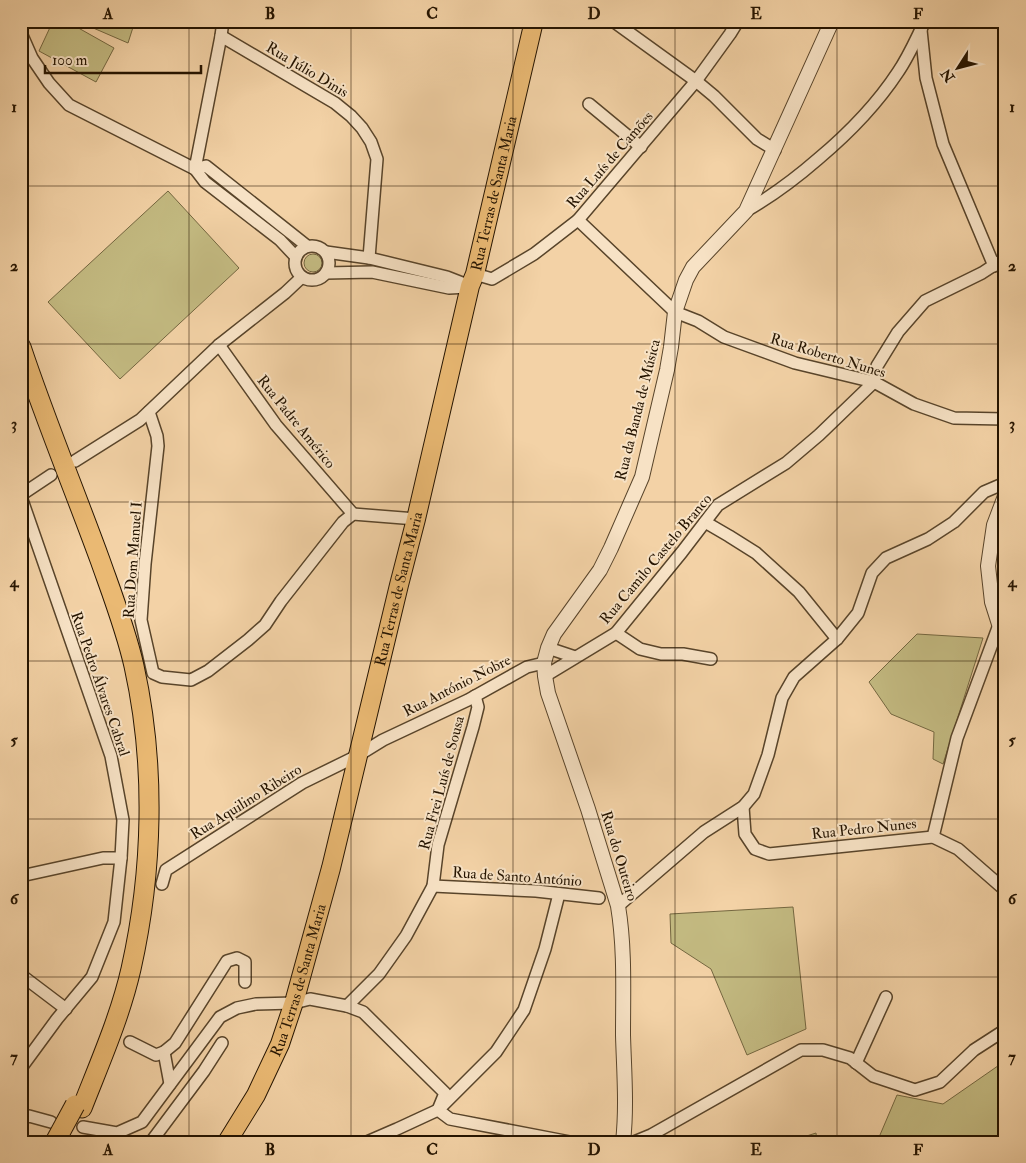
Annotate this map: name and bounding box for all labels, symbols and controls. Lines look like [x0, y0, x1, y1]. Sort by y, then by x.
text: A [102, 4, 114, 24]
text: B [265, 4, 275, 24]
text: C [426, 4, 438, 24]
text: D [587, 4, 601, 24]
text: E [750, 4, 762, 24]
text: F [913, 4, 923, 24]
street label: Rua Júlio Dinis [262, 38, 352, 103]
scale bar [45, 42, 201, 74]
north arrow [934, 42, 984, 92]
text: 100 m [52, 51, 88, 70]
text: N [937, 65, 959, 86]
text: 1 [11, 97, 17, 117]
text: 1 [1009, 97, 1015, 117]
street label: Rua Luís de Camões [563, 107, 657, 213]
street label: Rua Terras de Santa Maria [467, 113, 521, 273]
text: 2 [10, 256, 18, 276]
text: 2 [1008, 256, 1016, 276]
street label: Rua Roberto Nunes [768, 329, 888, 383]
street label: Rua da Banda de Música [611, 337, 665, 483]
street label: Rua Padre Américo [253, 371, 339, 473]
text: 3 [11, 414, 17, 434]
text: 3 [1009, 414, 1015, 434]
street label: Rua Camilo Castelo Branco [596, 490, 716, 628]
street label: Rua Dom Manuel I [119, 501, 147, 619]
street label: Rua Terras de Santa Maria [370, 509, 427, 668]
text: 4 [9, 572, 20, 592]
text: 4 [1007, 572, 1018, 592]
street label: Rua Pedro Álvares Cabral [66, 609, 136, 759]
street label: Rua António Nobre [400, 651, 514, 721]
street label: Rua Frei Luís de Sousa [415, 713, 469, 852]
text: 5 [10, 730, 18, 750]
text: 5 [1008, 730, 1016, 750]
street label: Rua Aquilino Ribeiro [187, 760, 305, 844]
street label: Rua do Outeiro [596, 809, 642, 903]
street label: Rua Pedro Nunes [810, 814, 918, 844]
street label: Rua de Santo António [452, 863, 582, 891]
text: 6 [10, 889, 20, 909]
text: 6 [1008, 889, 1018, 909]
street label: Rua Terras de Santa Maria [266, 901, 330, 1060]
text: 7 [10, 1047, 18, 1067]
text: 7 [1008, 1047, 1016, 1067]
text: A [102, 1140, 114, 1160]
text: B [265, 1140, 275, 1160]
text: C [426, 1140, 438, 1160]
text: D [587, 1140, 601, 1160]
text: E [750, 1140, 762, 1160]
text: F [913, 1140, 923, 1160]

